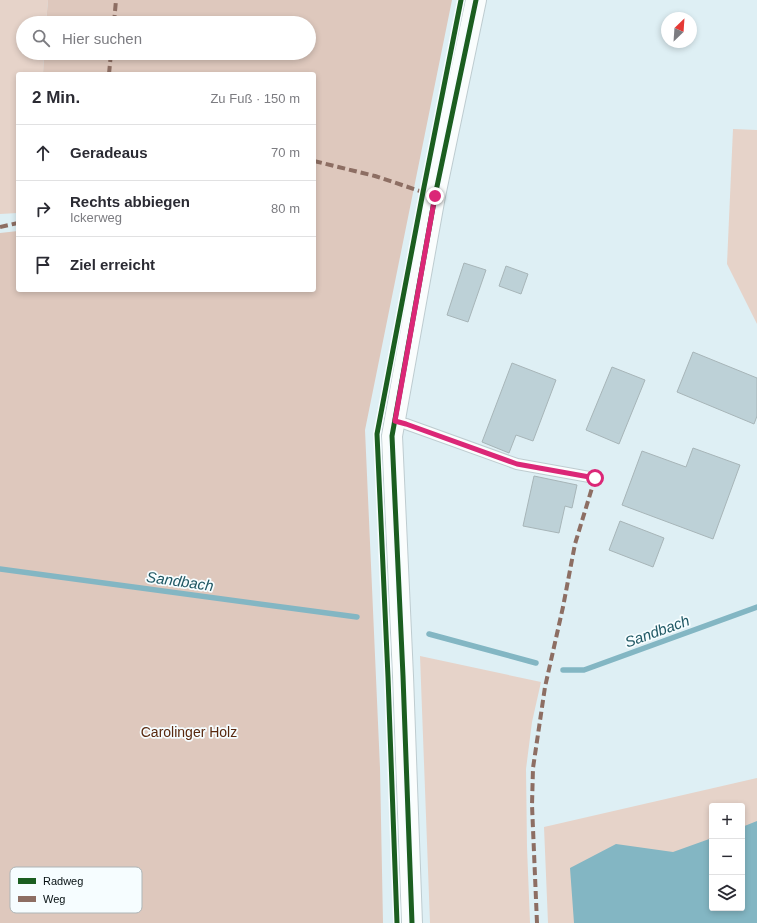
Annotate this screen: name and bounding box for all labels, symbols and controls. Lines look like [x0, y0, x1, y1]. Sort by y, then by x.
north arrow [661, 12, 697, 48]
search box [16, 16, 316, 60]
icon: search [30, 27, 52, 49]
text: Hier suchen [62, 30, 142, 47]
text: 2 Min. [32, 88, 80, 107]
text: Zu Fuß · 150 m [210, 91, 300, 106]
icon: ahead [32, 142, 54, 164]
text: Geradeaus [70, 144, 148, 161]
text: 70 m [271, 145, 300, 160]
route end [426, 187, 444, 205]
text: Rechts abbiegen [70, 193, 190, 210]
icon: right [32, 198, 54, 220]
text: 80 m [271, 201, 300, 216]
text: Ickerweg [70, 210, 122, 225]
icon: arrive [32, 254, 54, 276]
text: Ziel erreicht [70, 256, 155, 273]
route start [586, 469, 604, 487]
water label: Sandbach [145, 568, 215, 594]
water label: Sandbach [622, 611, 692, 651]
park label: Carolinger Holz [141, 724, 237, 740]
map controls [709, 803, 745, 911]
button: + [709, 803, 745, 839]
button: − [709, 839, 745, 875]
legend [10, 867, 142, 913]
text: Radweg [43, 875, 83, 887]
button: layers [709, 875, 745, 911]
text: Weg [43, 893, 65, 905]

